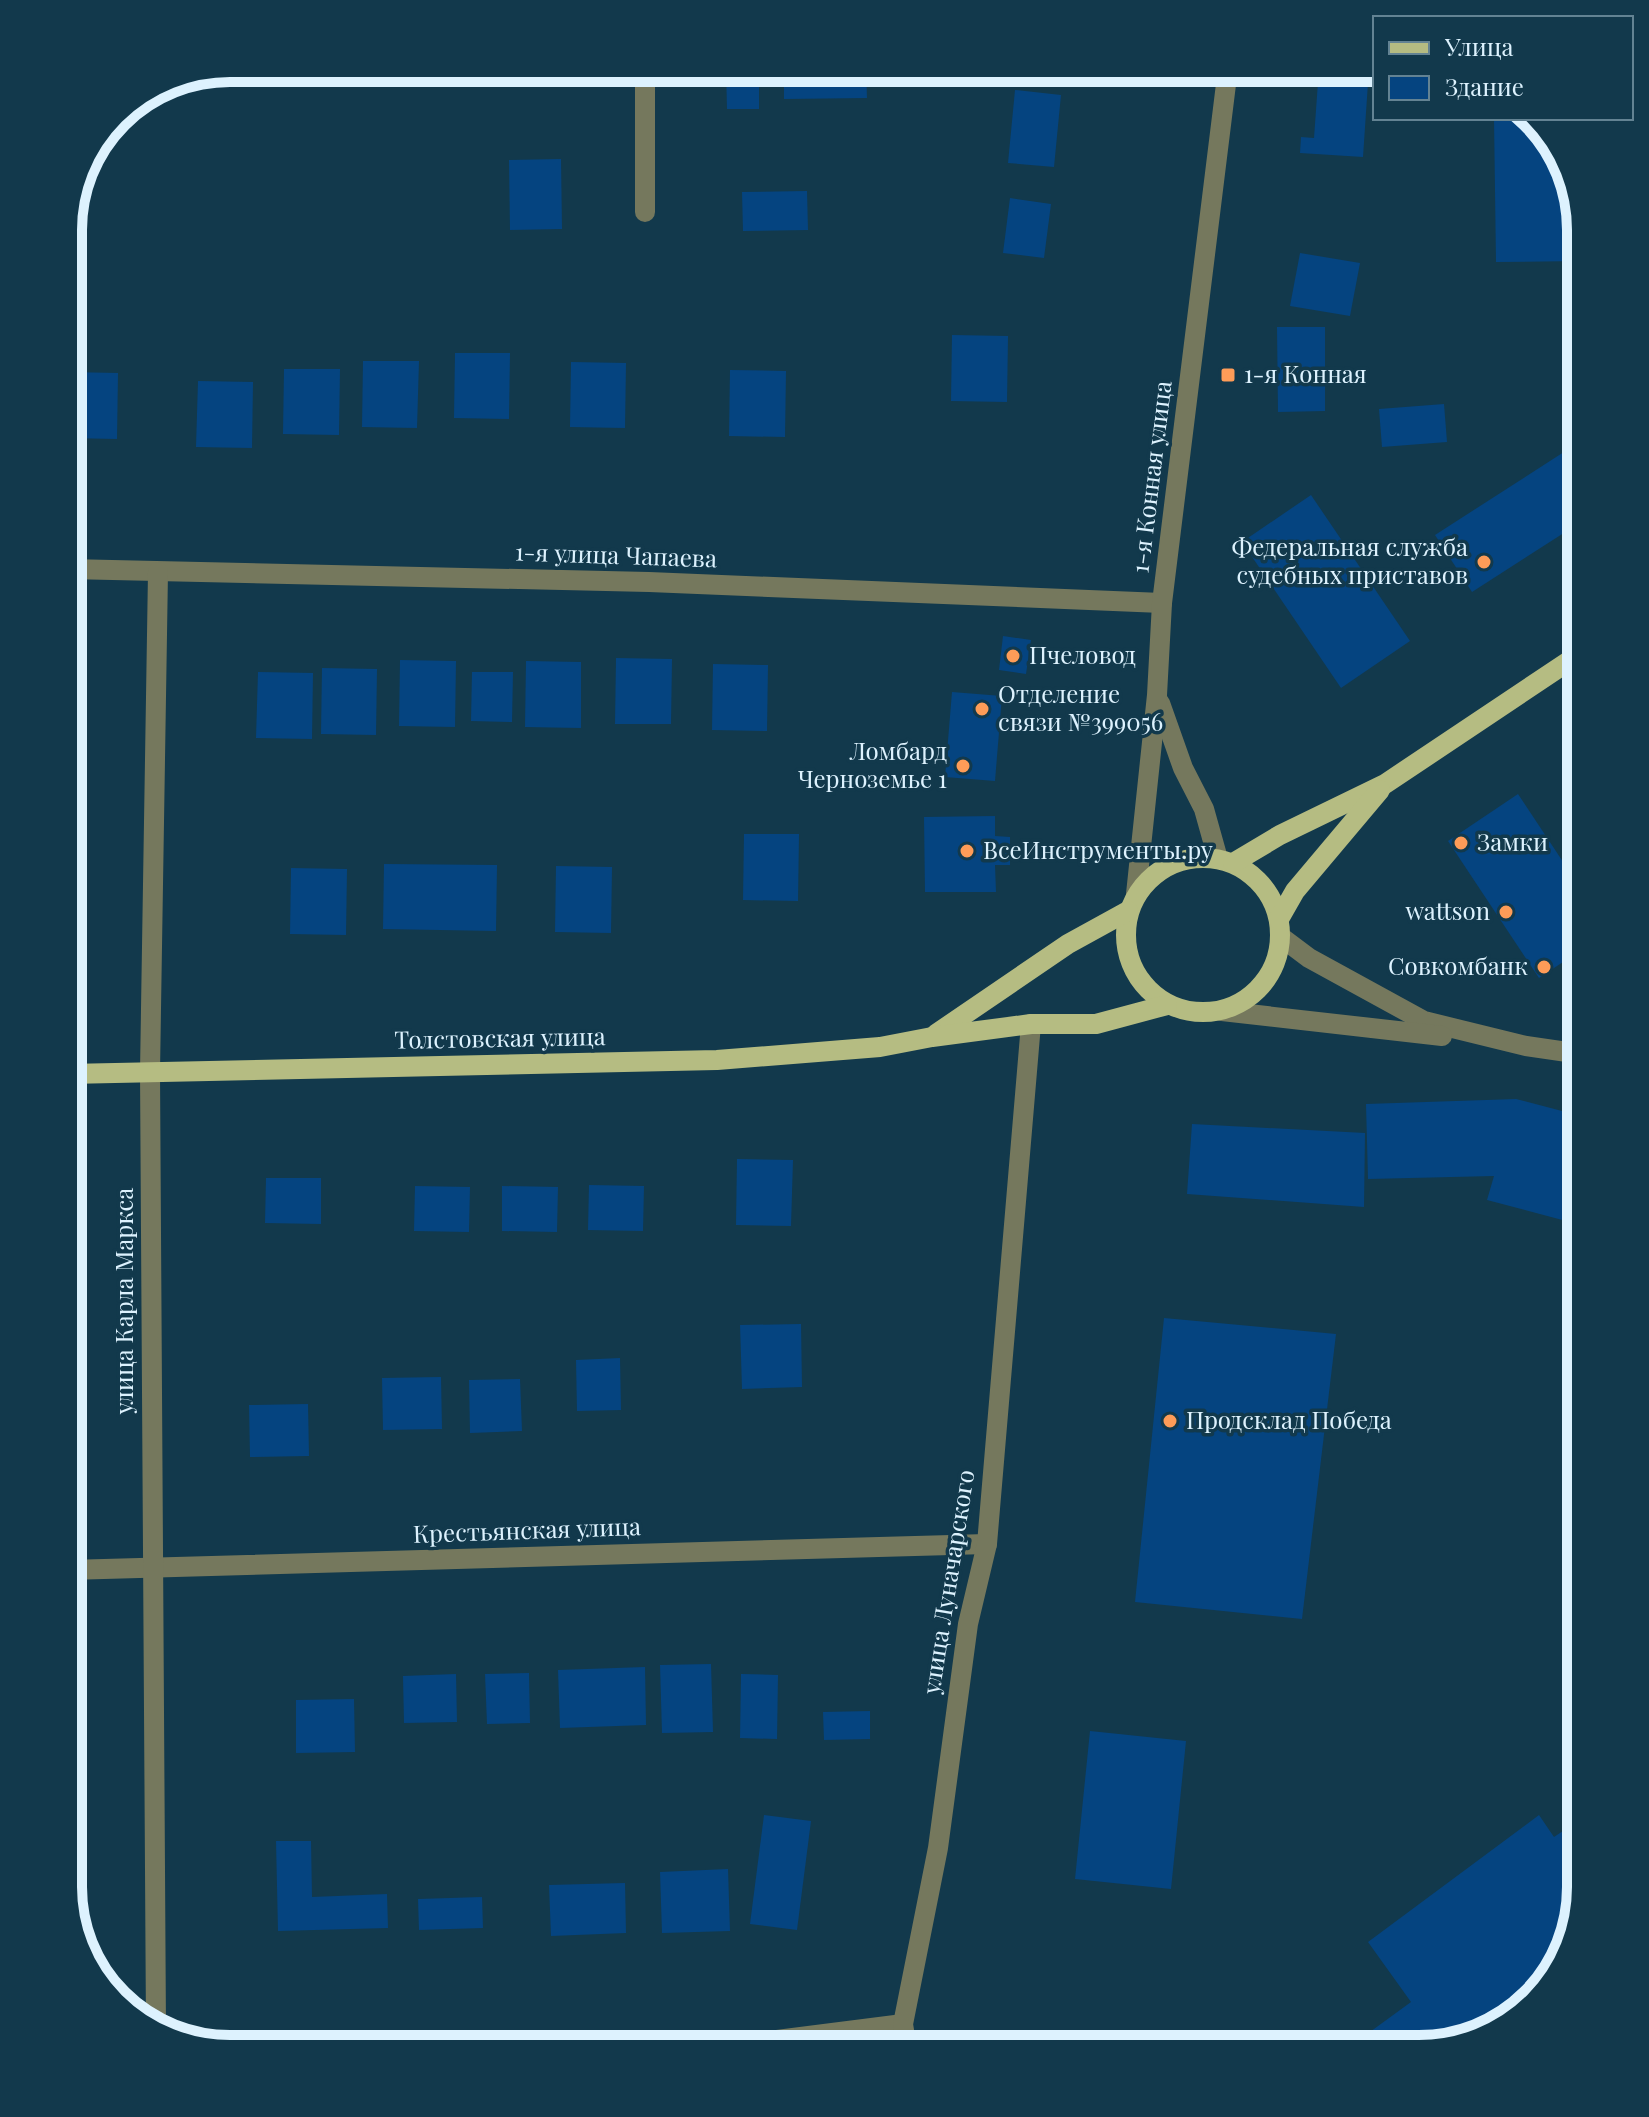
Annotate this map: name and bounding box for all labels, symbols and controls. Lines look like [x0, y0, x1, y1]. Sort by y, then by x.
legend [1373, 16, 1633, 120]
text: Улица [1444, 30, 1514, 62]
text: Здание [1445, 70, 1524, 102]
place label: 1-я Конная [1244, 357, 1367, 389]
marker: 1-я Конная [1219, 366, 1237, 384]
street label: 1-я Конная улица [1122, 379, 1178, 575]
place label: Федеральная служба судебных приставов [1232, 530, 1468, 590]
street label: 1-я улица Чапаева [515, 534, 718, 574]
marker: Федеральная служба судебных приставов [1475, 553, 1493, 571]
place label: Пчеловод [1029, 638, 1136, 670]
marker: Пчеловод [1004, 647, 1022, 665]
place label: Отделение связи №399056 [998, 677, 1163, 737]
marker: Отделение связи №399056 [973, 700, 991, 718]
place label: Ломбард Черноземье 1 [798, 734, 947, 794]
marker: Ломбард Черноземье 1 [954, 757, 972, 775]
place label: Замки [1477, 825, 1548, 857]
place label: ВсеИнструменты.ру [983, 833, 1213, 865]
marker: Замки [1452, 834, 1470, 852]
marker: ВсеИнструменты.ру [958, 842, 976, 860]
place label: wattson [1405, 894, 1490, 926]
marker: wattson [1497, 903, 1515, 921]
place label: Совкомбанк [1388, 949, 1528, 981]
marker: Совкомбанк [1535, 958, 1553, 976]
street label: Толстовская улица [394, 1019, 606, 1055]
street label: улица Карла Маркса [107, 1188, 139, 1415]
place label: Продсклад Победа [1186, 1403, 1392, 1435]
marker: Продсклад Победа [1161, 1412, 1179, 1430]
street label: улица Луначарского [913, 1467, 981, 1697]
street label: Крестьянская улица [412, 1509, 642, 1549]

